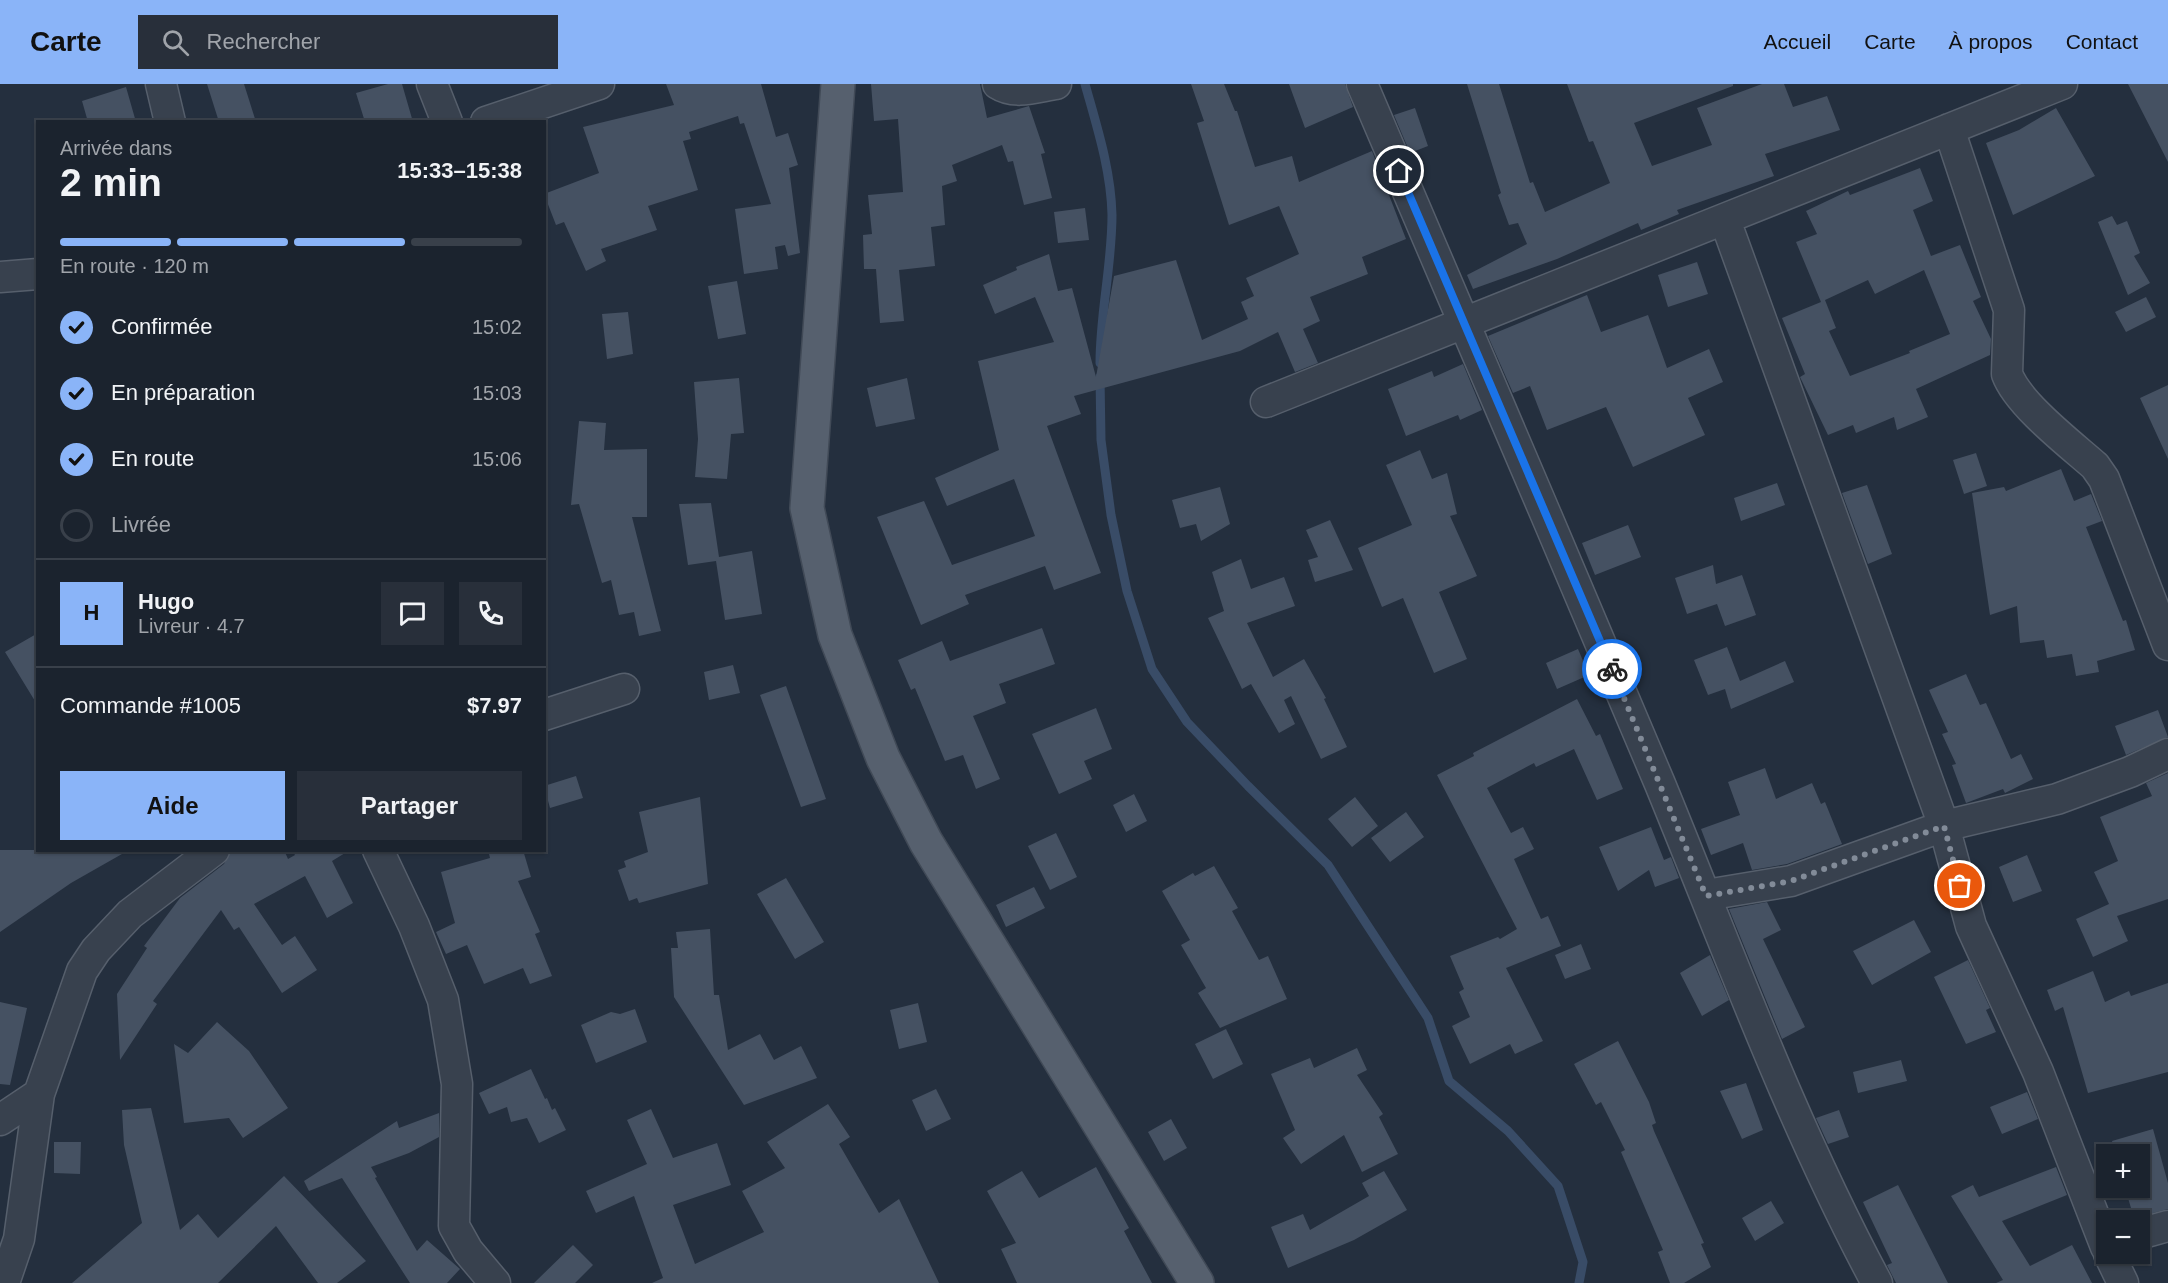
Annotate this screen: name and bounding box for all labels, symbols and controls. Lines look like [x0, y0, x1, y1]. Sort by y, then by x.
search box [138, 15, 558, 69]
text: Carte [30, 26, 102, 57]
icon: search [159, 26, 192, 59]
text: Rechercher [207, 29, 320, 54]
text: Accueil [1764, 30, 1831, 53]
text: Carte [1864, 30, 1916, 53]
text: À propos [1949, 30, 2033, 53]
text: Contact [2066, 30, 2138, 53]
text: Arrivée dans [60, 137, 172, 159]
pin [1373, 145, 1424, 196]
icon: home [1382, 154, 1415, 187]
text: 15:33–15:38 [397, 158, 522, 183]
text: 2 min [60, 161, 162, 204]
text: En route · 120 m [60, 255, 209, 277]
icon: check [60, 311, 93, 344]
text: Confirmée [111, 314, 212, 339]
text: 15:02 [472, 316, 522, 338]
icon: check [60, 377, 93, 410]
text: En préparation [111, 380, 255, 405]
text: 15:03 [472, 382, 522, 404]
icon: check [60, 443, 93, 476]
text: En route [111, 446, 194, 471]
text: 15:06 [472, 448, 522, 470]
text: Livrée [111, 512, 171, 537]
button: chat [381, 582, 444, 645]
button: phone [459, 582, 522, 645]
text: Hugo [138, 589, 194, 614]
text: H [84, 600, 99, 625]
text: Livreur · 4.7 [138, 615, 245, 637]
courier [1582, 639, 1642, 699]
icon: bike [1596, 653, 1629, 686]
text: Commande #1005 [60, 693, 241, 718]
text: $7.97 [467, 693, 522, 718]
button: Aide [60, 771, 285, 840]
button: Partager [297, 771, 522, 840]
pin [1934, 860, 1985, 911]
icon: bag [1943, 869, 1976, 902]
map controls [2096, 1144, 2150, 1264]
button: + [2096, 1144, 2150, 1198]
button: − [2096, 1210, 2150, 1264]

